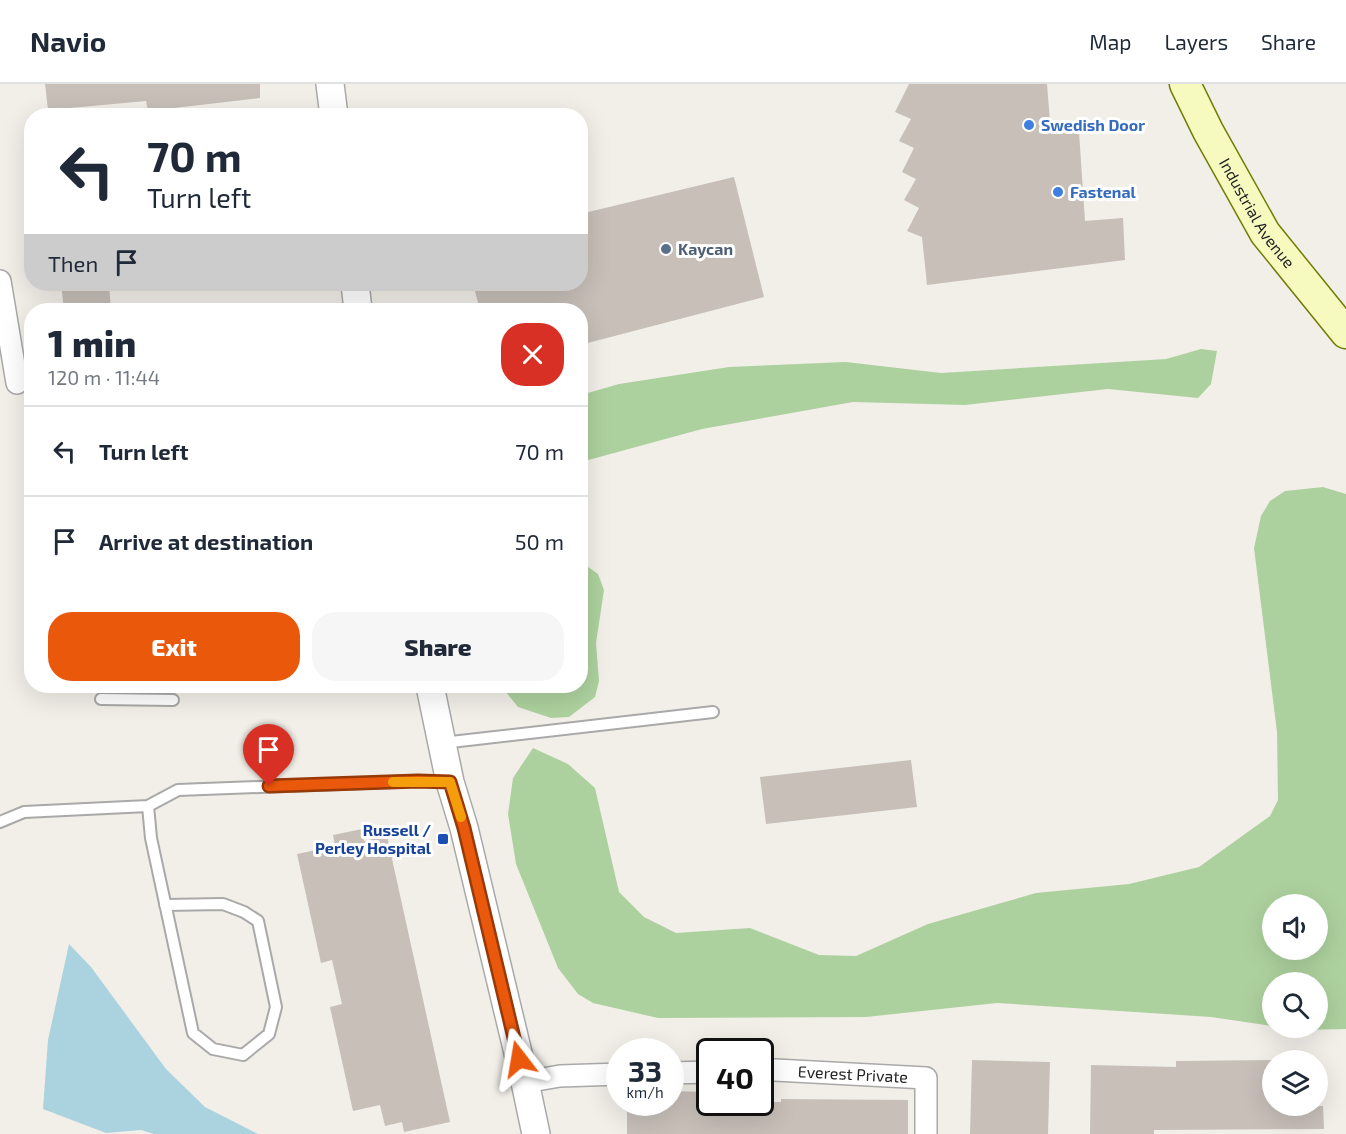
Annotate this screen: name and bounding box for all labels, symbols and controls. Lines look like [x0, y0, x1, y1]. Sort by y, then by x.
text: Navio [30, 24, 106, 58]
text: Map [1089, 29, 1131, 54]
text: Layers [1164, 29, 1228, 54]
text: Share [1261, 29, 1316, 54]
place label: Swedish Door [1041, 115, 1145, 134]
marker: Swedish Door [1022, 118, 1036, 132]
text: 70 m [147, 130, 242, 180]
icon: left [48, 132, 126, 210]
street label: Industrial Avenue [1216, 154, 1299, 271]
text: Turn left [147, 181, 251, 213]
place label: Fastenal [1070, 182, 1137, 201]
marker: Fastenal [1051, 185, 1065, 199]
place label: Kaycan [678, 239, 733, 259]
marker: Kaycan [659, 242, 673, 256]
icon: arrive [110, 246, 143, 279]
text: Then [48, 250, 98, 276]
text: 1 min [48, 321, 136, 364]
button: close [501, 323, 564, 386]
text: 120 m · 11:44 [48, 365, 160, 389]
icon: left [48, 435, 81, 468]
text: Turn left [99, 438, 188, 464]
text: 70 m [515, 438, 564, 464]
icon: arrive [48, 525, 81, 558]
text: Arrive at destination [99, 528, 313, 554]
text: 50 m [515, 528, 564, 554]
button: Exit [48, 612, 300, 681]
button: Share [312, 612, 564, 681]
pin [243, 724, 294, 786]
icon: arrive [252, 733, 285, 766]
place label: Russell / Perley Hospital [315, 820, 432, 858]
marker: Russell / Perley Hospital [436, 832, 450, 846]
map controls [1262, 894, 1328, 1116]
button: sound [1262, 894, 1328, 960]
button: search [1262, 972, 1328, 1038]
position arrow [487, 1027, 551, 1091]
speed limit sign: 40 [696, 1038, 774, 1116]
button: layers [1262, 1050, 1328, 1116]
text: 33 [628, 1052, 662, 1088]
street label: Everest Private [797, 1061, 909, 1086]
text: km/h [626, 1083, 664, 1101]

